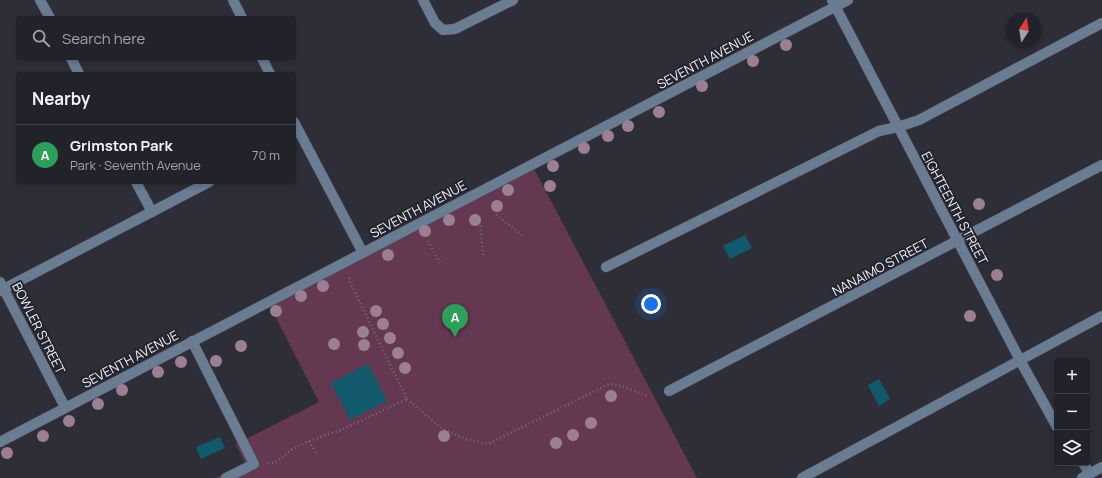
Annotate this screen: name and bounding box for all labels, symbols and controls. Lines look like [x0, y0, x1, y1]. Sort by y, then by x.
north arrow [1006, 12, 1042, 48]
search box [16, 16, 296, 60]
icon: search [30, 27, 52, 49]
street label: SEVENTH AVENUE [654, 27, 756, 93]
text: Search here [62, 28, 145, 49]
text: Nearby [32, 87, 90, 110]
text: Grimston Park [70, 135, 173, 156]
text: A [41, 146, 49, 164]
text: 70 m [252, 146, 280, 164]
street label: EIGHTEENTH STREET [918, 148, 993, 268]
text: Park · Seventh Avenue [70, 156, 201, 174]
street label: SEVENTH AVENUE [367, 176, 469, 242]
street label: NANAIMO STREET [829, 234, 932, 300]
street label: BOWLER STREET [8, 279, 70, 377]
your location [641, 294, 661, 314]
pin: A [442, 304, 468, 337]
street label: SEVENTH AVENUE [79, 326, 181, 392]
map controls [1054, 358, 1090, 466]
button: + [1054, 358, 1090, 394]
button: − [1054, 394, 1090, 430]
button: layers [1054, 430, 1090, 466]

